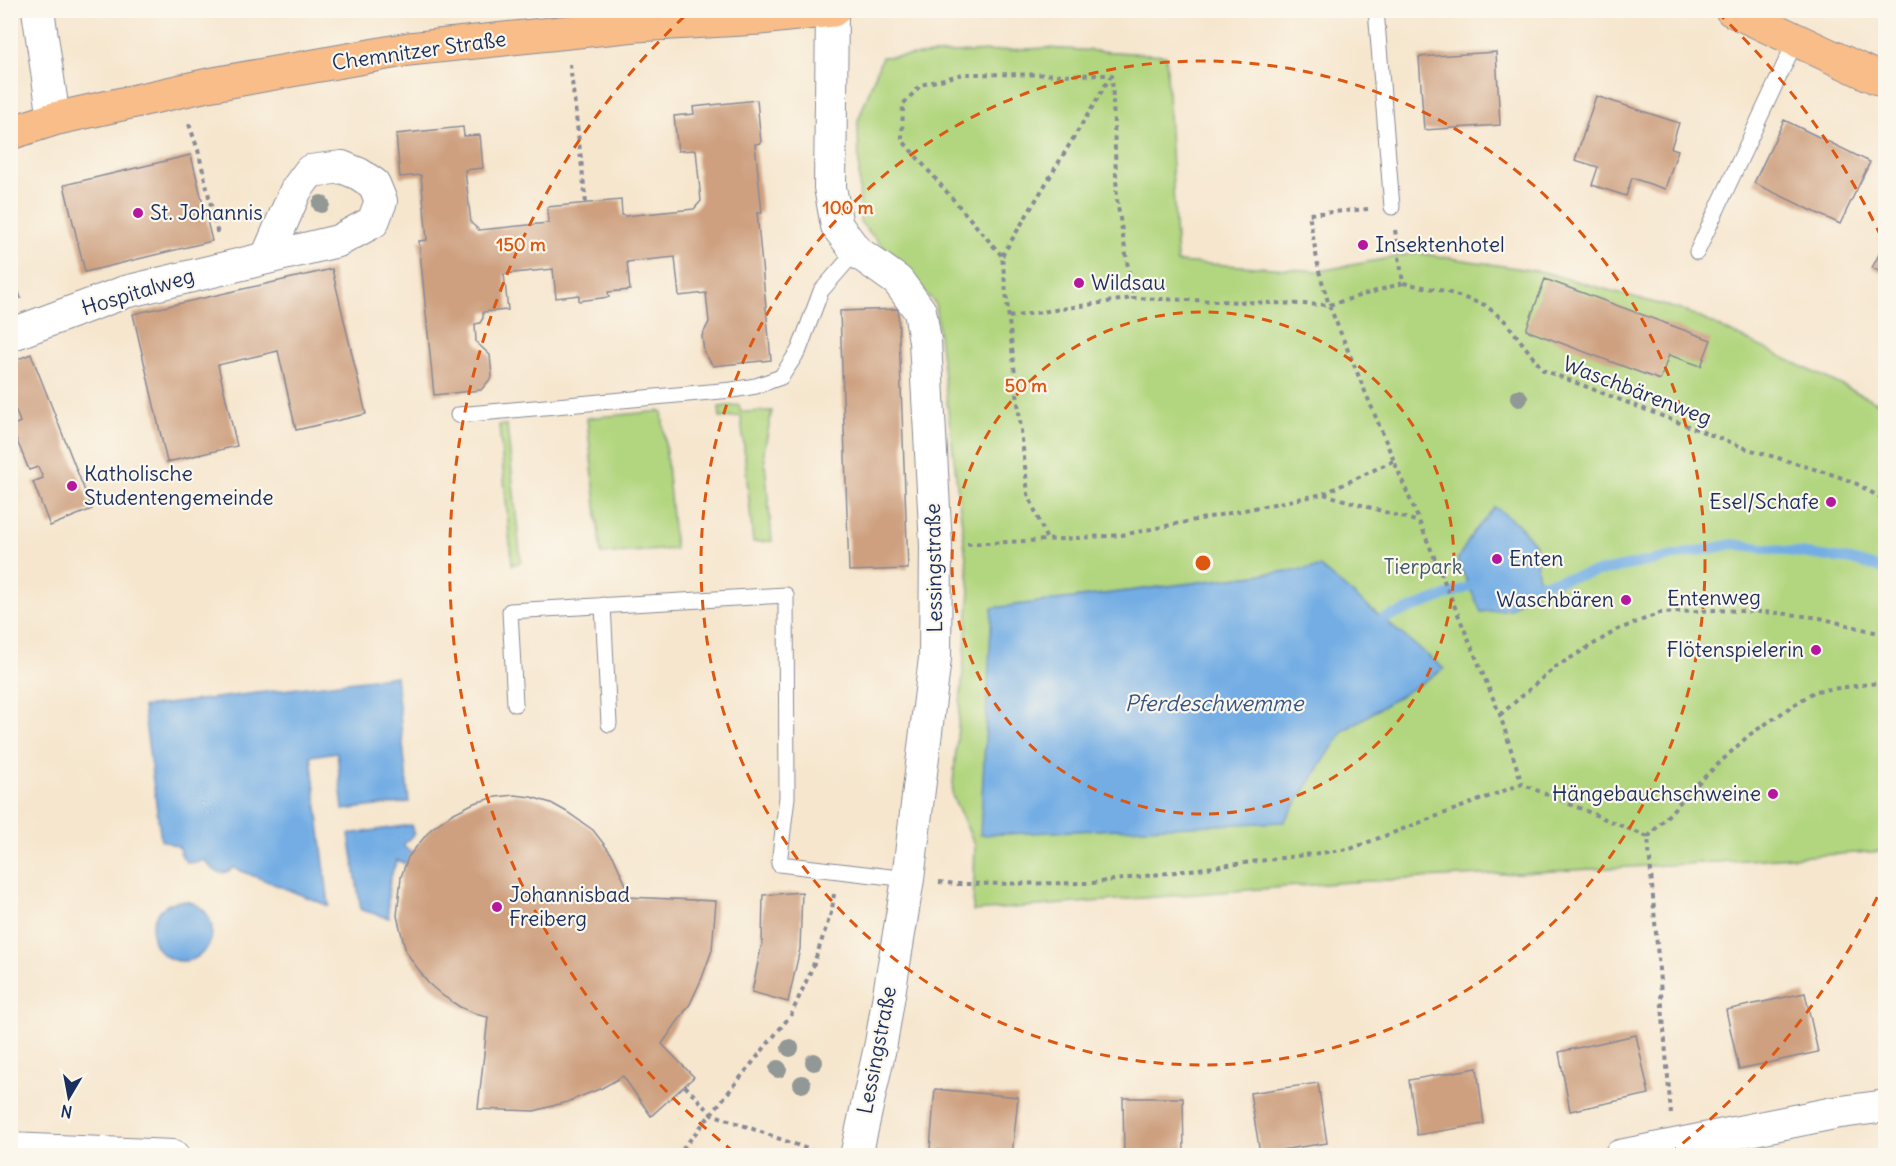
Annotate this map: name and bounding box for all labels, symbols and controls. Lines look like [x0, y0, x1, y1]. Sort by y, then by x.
street label: Chemnitzer Straße [330, 25, 508, 76]
text: 100 m [823, 196, 874, 219]
place label: St. Johannis [150, 199, 263, 226]
marker: St. Johannis [131, 206, 145, 220]
place label: Insektenhotel [1375, 231, 1505, 258]
text: 150 m [496, 233, 546, 256]
marker: Insektenhotel [1356, 238, 1370, 252]
street label: Hospitalweg [78, 262, 197, 321]
place label: Wildsau [1091, 269, 1166, 296]
marker: Wildsau [1072, 276, 1086, 290]
street label: Waschbärenweg [1559, 350, 1715, 431]
text: 50 m [1005, 374, 1047, 397]
place label: Katholische Studentengemeinde [84, 460, 274, 511]
marker: Katholische Studentengemeinde [65, 479, 79, 493]
place label: Esel/Schafe [1709, 488, 1819, 515]
marker: Esel/Schafe [1824, 495, 1838, 509]
street label: Lessingstraße [919, 503, 948, 633]
place label: Enten [1509, 545, 1564, 572]
marker: Enten [1490, 552, 1504, 566]
centre of rings [1193, 553, 1213, 573]
park label: Tierpark [1384, 553, 1462, 580]
street label: Entenweg [1667, 583, 1761, 612]
place label: Waschbären [1496, 586, 1614, 613]
marker: Waschbären [1619, 593, 1633, 607]
place label: Flötenspielerin [1666, 636, 1804, 663]
marker: Flötenspielerin [1809, 643, 1823, 657]
water label: Pferdeschwemme [1125, 689, 1305, 717]
place label: Hängebauchschweine [1552, 780, 1761, 807]
marker: Hängebauchschweine [1766, 787, 1780, 801]
place label: Johannisbad Freiberg [509, 881, 630, 932]
marker: Johannisbad Freiberg [490, 900, 504, 914]
street label: Lessingstraße [851, 984, 902, 1116]
north arrow [39, 1067, 99, 1127]
text: N [59, 1101, 74, 1123]

